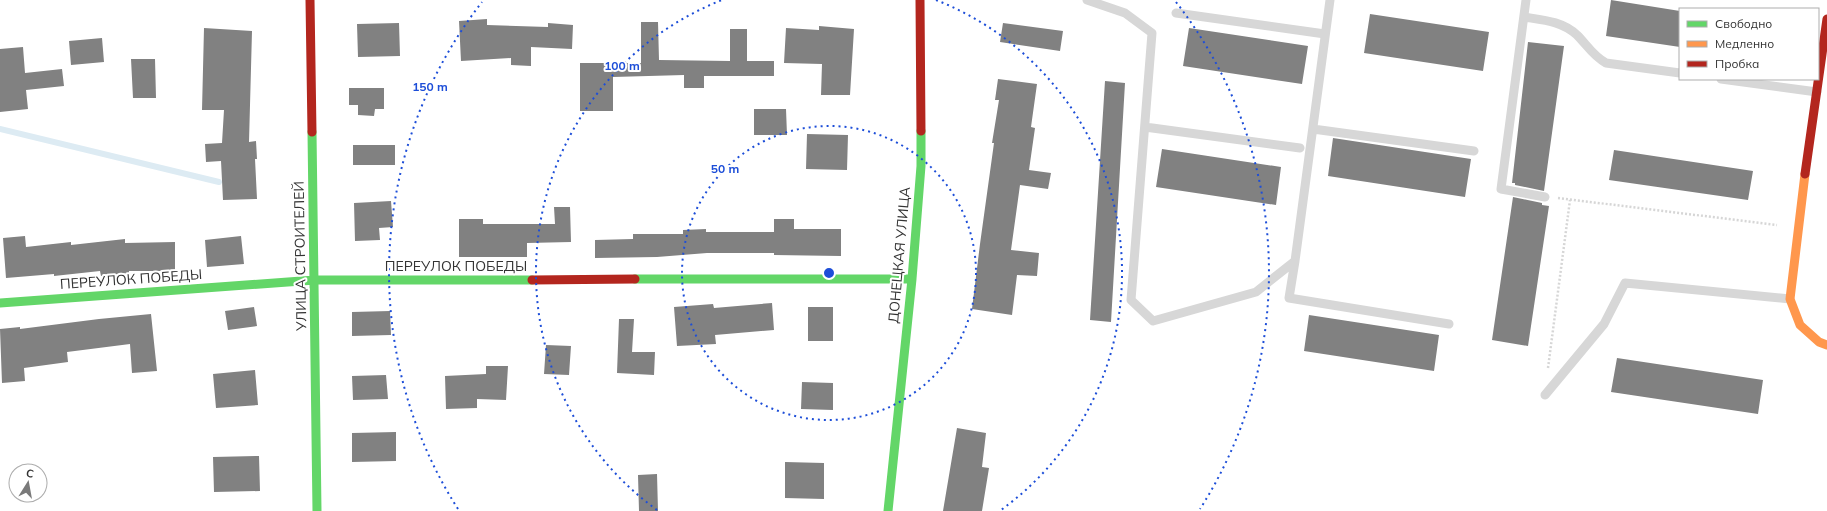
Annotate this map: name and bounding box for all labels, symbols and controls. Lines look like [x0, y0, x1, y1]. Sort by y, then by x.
legend [1679, 8, 1819, 80]
text: Свободно [1715, 16, 1772, 31]
text: Медленно [1715, 36, 1774, 51]
text: Пробка [1715, 56, 1759, 71]
text: 100 m [604, 58, 640, 73]
text: 150 m [412, 79, 448, 94]
text: 50 m [711, 161, 739, 176]
street label: УЛИЦА СТРОИТЕЛЕЙ [290, 181, 310, 332]
street label: ДОНЕЦКАЯ УЛИЦА [884, 185, 914, 324]
street label: ПЕРЕУЛОК ПОБЕДЫ [385, 257, 527, 275]
street label: ПЕРЕУЛОК ПОБЕДЫ [59, 265, 203, 293]
centre of rings [822, 266, 836, 280]
north arrow [8, 463, 48, 503]
text: С [25, 466, 35, 481]

